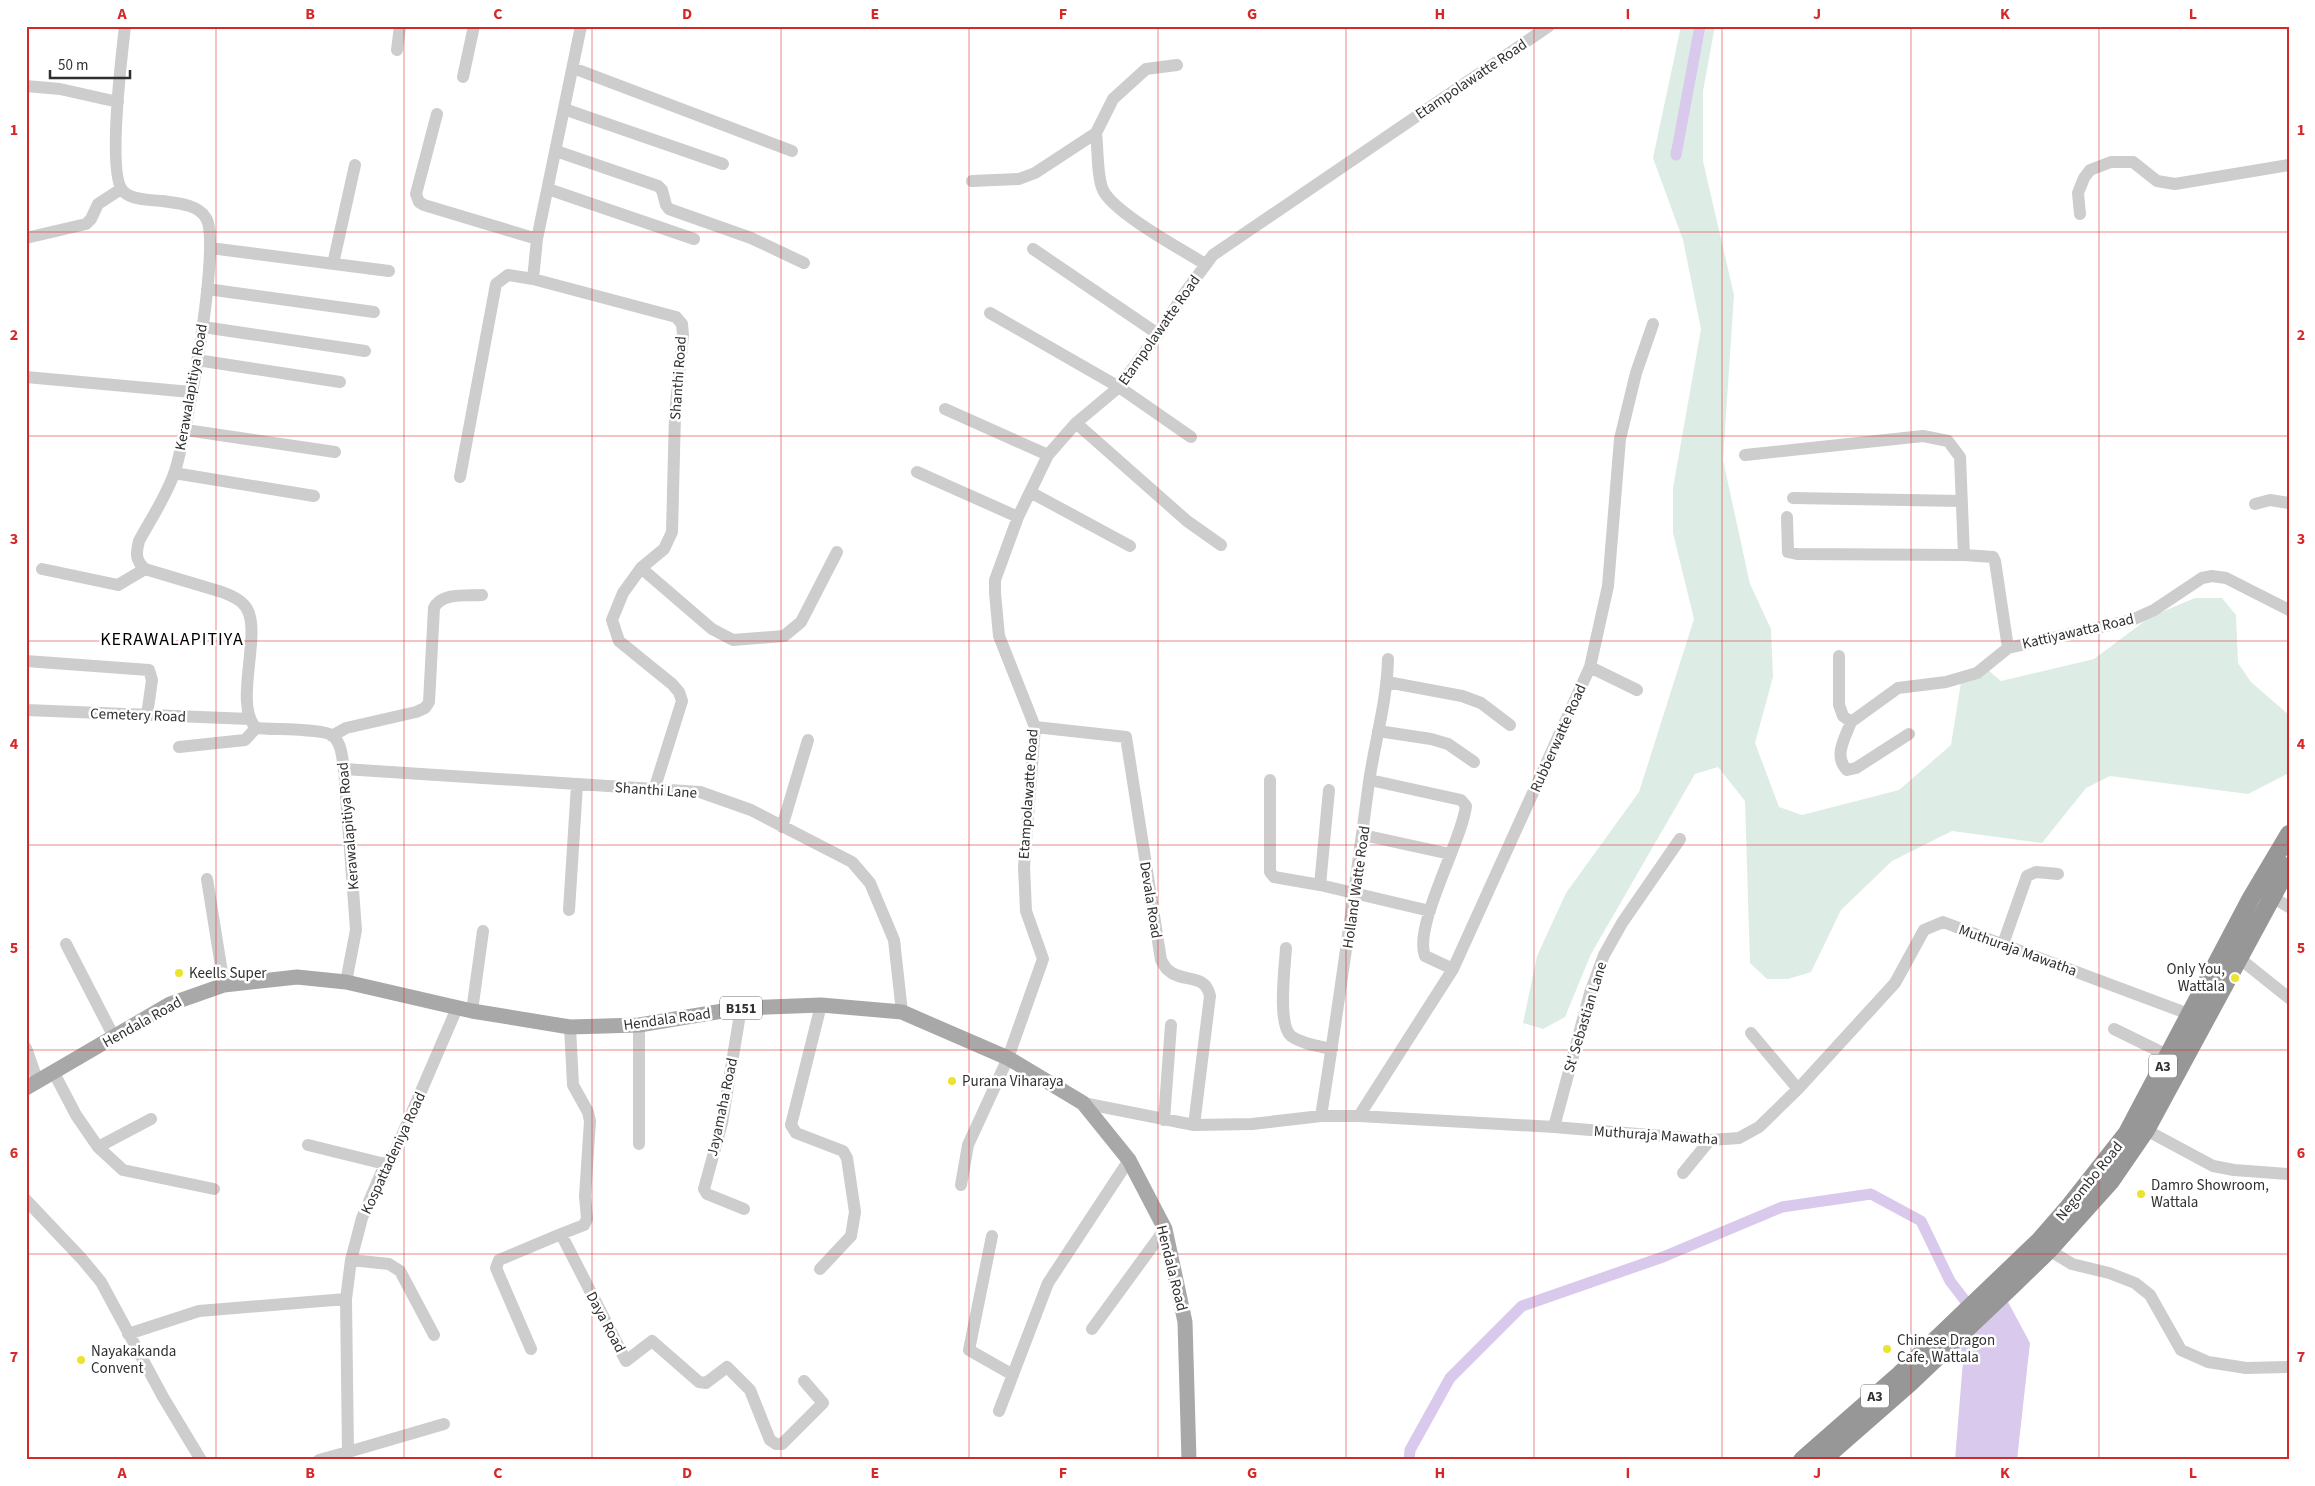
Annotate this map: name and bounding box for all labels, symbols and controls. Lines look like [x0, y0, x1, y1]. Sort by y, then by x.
text: A [116, 3, 127, 25]
text: B [305, 3, 315, 25]
text: C [493, 3, 503, 25]
text: D [682, 3, 692, 25]
text: E [871, 3, 879, 25]
text: F [1059, 3, 1067, 25]
text: G [1247, 3, 1257, 25]
text: H [1435, 3, 1445, 25]
text: I [1626, 3, 1630, 25]
text: J [1813, 3, 1821, 25]
text: K [2000, 3, 2010, 25]
text: L [2189, 3, 2197, 25]
street label: Etampolawatte Road [1411, 34, 1531, 125]
scale bar [50, 48, 130, 80]
text: 50 m [58, 55, 88, 76]
text: 1 [10, 119, 18, 141]
text: 1 [2297, 119, 2305, 141]
street label: Etampolawatte Road [1113, 271, 1205, 390]
street label: Kerawalapitiya Road [170, 322, 213, 452]
text: 2 [10, 324, 18, 346]
text: 2 [2297, 324, 2305, 346]
street label: Shanthi Road [665, 335, 692, 421]
text: 3 [10, 528, 18, 550]
text: 3 [2297, 528, 2305, 550]
street label: Kattiyawatta Road [2020, 608, 2136, 655]
district label: KERAWALAPITIYA [100, 627, 244, 652]
street label: Rubberwatte Road [1525, 681, 1592, 796]
street label: Cemetery Road [90, 703, 186, 728]
street label: Etampolawatte Road [1013, 728, 1044, 860]
text: 4 [10, 733, 19, 755]
text: 4 [2297, 733, 2306, 755]
street label: Kerawalapitiya Road [332, 761, 365, 891]
street label: Shanthi Lane [614, 777, 698, 804]
street label: Holland Watte Road [1337, 824, 1376, 950]
street label: Devala Road [1134, 860, 1167, 940]
street label: Muthuraja Mawatha [1956, 919, 2080, 982]
text: 5 [10, 937, 18, 959]
text: 5 [2297, 937, 2305, 959]
street label: St' Sebastian Lane [1559, 959, 1612, 1075]
place label: Only You, Wattala [2166, 959, 2225, 997]
place label: Keells Super [189, 963, 267, 984]
marker: Keells Super [173, 967, 185, 979]
marker: Only You, Wattala [2229, 972, 2241, 984]
street label: Hendala Road [99, 992, 186, 1053]
road number: B151 [720, 996, 762, 1020]
street label: Hendala Road [622, 1003, 712, 1036]
road number: A3 [2149, 1054, 2177, 1078]
street label: Jayamaha Road [702, 1056, 743, 1158]
place label: Purana Viharaya [962, 1071, 1064, 1092]
marker: Purana Viharaya [946, 1075, 958, 1087]
street label: Kospattadeniya Road [356, 1089, 431, 1218]
street label: Muthuraja Mawatha [1593, 1121, 1719, 1150]
street label: Negombo Road [2051, 1137, 2128, 1225]
text: 6 [10, 1142, 18, 1164]
text: 6 [2297, 1142, 2305, 1164]
place label: Damro Showroom, Wattala [2151, 1175, 2269, 1213]
marker: Damro Showroom, Wattala [2135, 1188, 2147, 1200]
street label: Hendala Road [1151, 1223, 1192, 1313]
street label: Daya Road [581, 1288, 630, 1356]
place label: Chinese Dragon Cafe, Wattala [1897, 1330, 1995, 1368]
place label: Nayakakanda Convent [91, 1341, 176, 1379]
marker: Chinese Dragon Cafe, Wattala [1881, 1343, 1893, 1355]
text: 7 [10, 1346, 18, 1368]
text: 7 [2297, 1346, 2305, 1368]
marker: Nayakakanda Convent [75, 1354, 87, 1366]
road number: A3 [1861, 1384, 1889, 1408]
text: A [116, 1462, 127, 1484]
text: B [305, 1462, 315, 1484]
text: C [493, 1462, 503, 1484]
text: D [682, 1462, 692, 1484]
text: E [871, 1462, 879, 1484]
text: F [1059, 1462, 1067, 1484]
text: G [1247, 1462, 1257, 1484]
text: H [1435, 1462, 1445, 1484]
text: I [1626, 1462, 1630, 1484]
text: J [1813, 1462, 1821, 1484]
text: K [2000, 1462, 2010, 1484]
text: L [2189, 1462, 2197, 1484]

